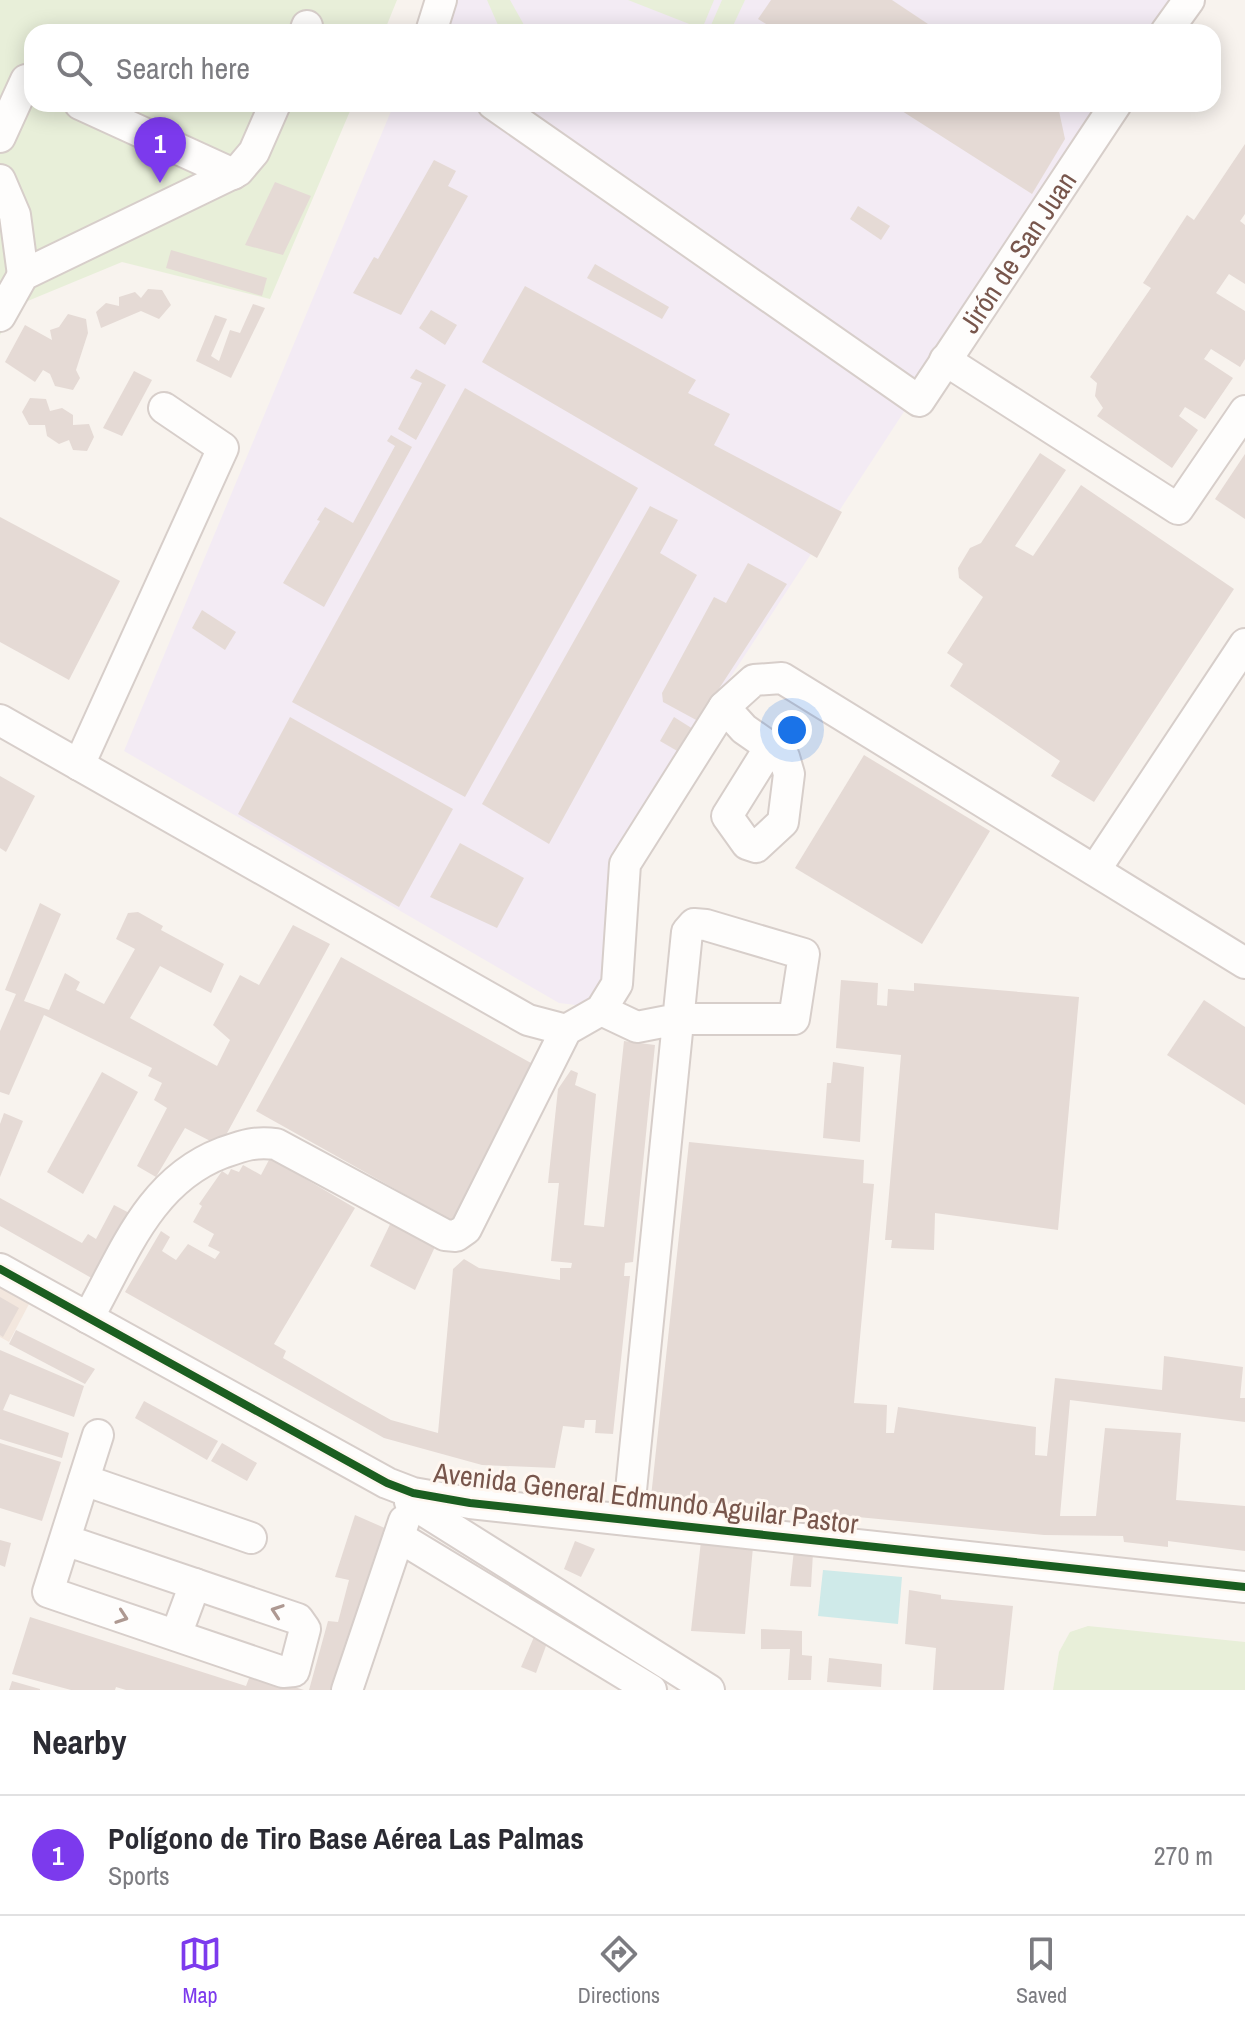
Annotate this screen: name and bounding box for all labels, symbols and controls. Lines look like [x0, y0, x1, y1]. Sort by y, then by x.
search box [24, 24, 1221, 112]
icon: search [52, 46, 96, 90]
text: Search here [116, 48, 250, 88]
pin: 1 [134, 117, 186, 183]
street label: Jirón de San Juan [950, 164, 1085, 340]
your location [772, 710, 812, 750]
street label: Avenida General Edmundo Aguilar Pastor [431, 1453, 861, 1543]
one-way arrow [270, 1605, 284, 1621]
one-way arrow [115, 1608, 129, 1624]
text: Nearby [32, 1719, 127, 1765]
text: Polígono de Tiro Base Aérea Las Palmas [108, 1818, 584, 1858]
text: 1 [52, 1838, 64, 1873]
text: 270 m [1154, 1838, 1213, 1873]
text: Sports [108, 1858, 170, 1893]
tab: Map [178, 1932, 222, 2010]
tab: Directions [578, 1932, 660, 2010]
tab: Saved [1016, 1932, 1067, 2010]

